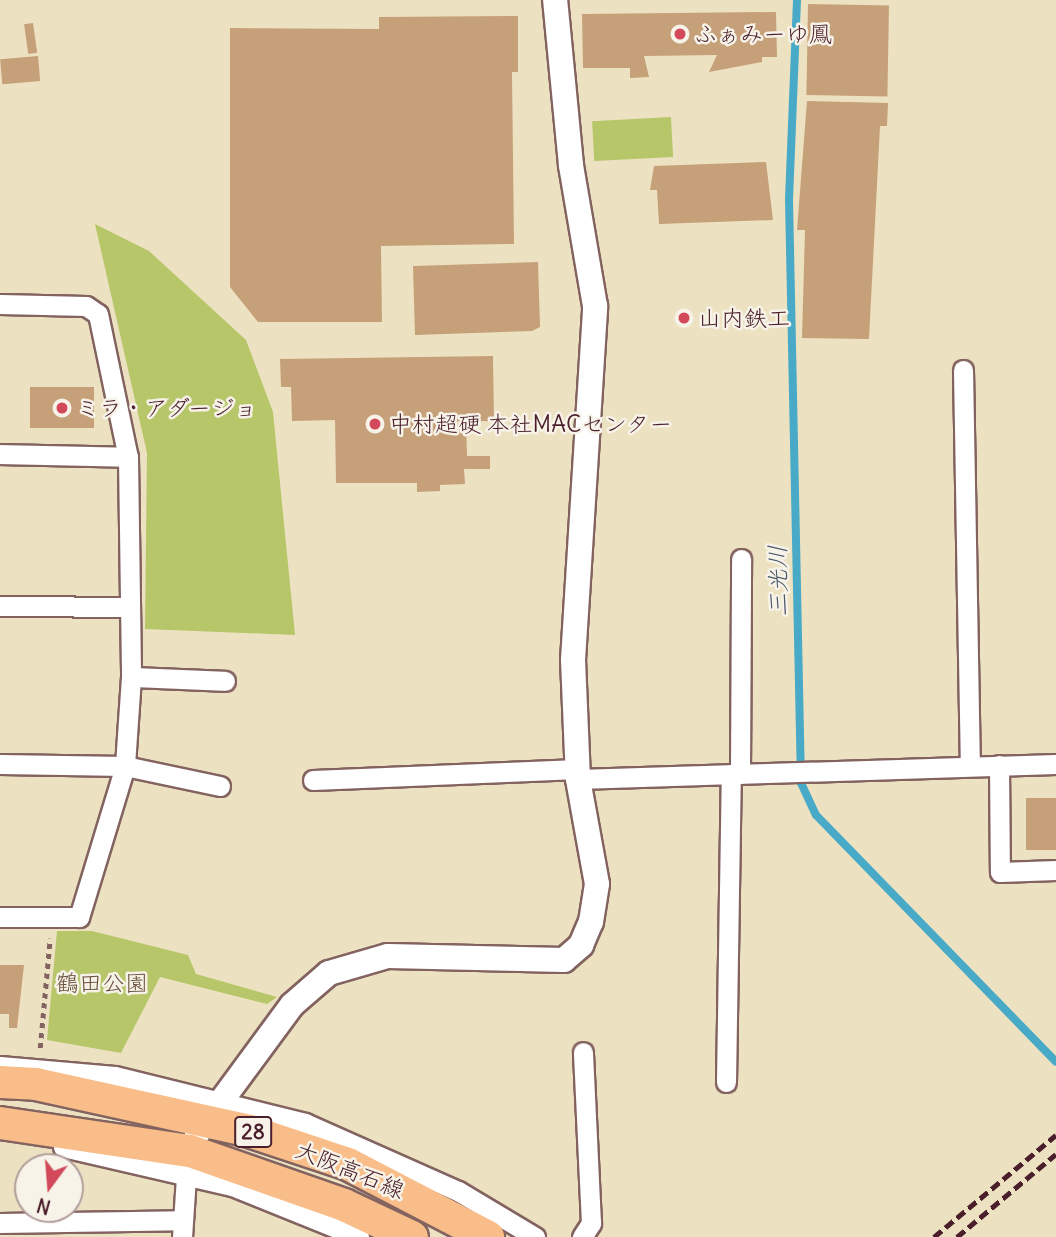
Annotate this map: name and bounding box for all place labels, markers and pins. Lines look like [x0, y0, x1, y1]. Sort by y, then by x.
place label: ふぁみーゆ鳳 [694, 20, 832, 48]
marker: ふぁみーゆ鳳 [672, 26, 688, 42]
place label: 山内鉄工 [698, 304, 790, 332]
marker: 山内鉄工 [676, 310, 692, 326]
place label: ミラ・アダージョ [76, 394, 258, 422]
marker: ミラ・アダージョ [54, 400, 70, 416]
place label: 中村超硬 本社MACセンター [389, 410, 673, 438]
marker: 中村超硬 本社MACセンター [367, 416, 383, 432]

